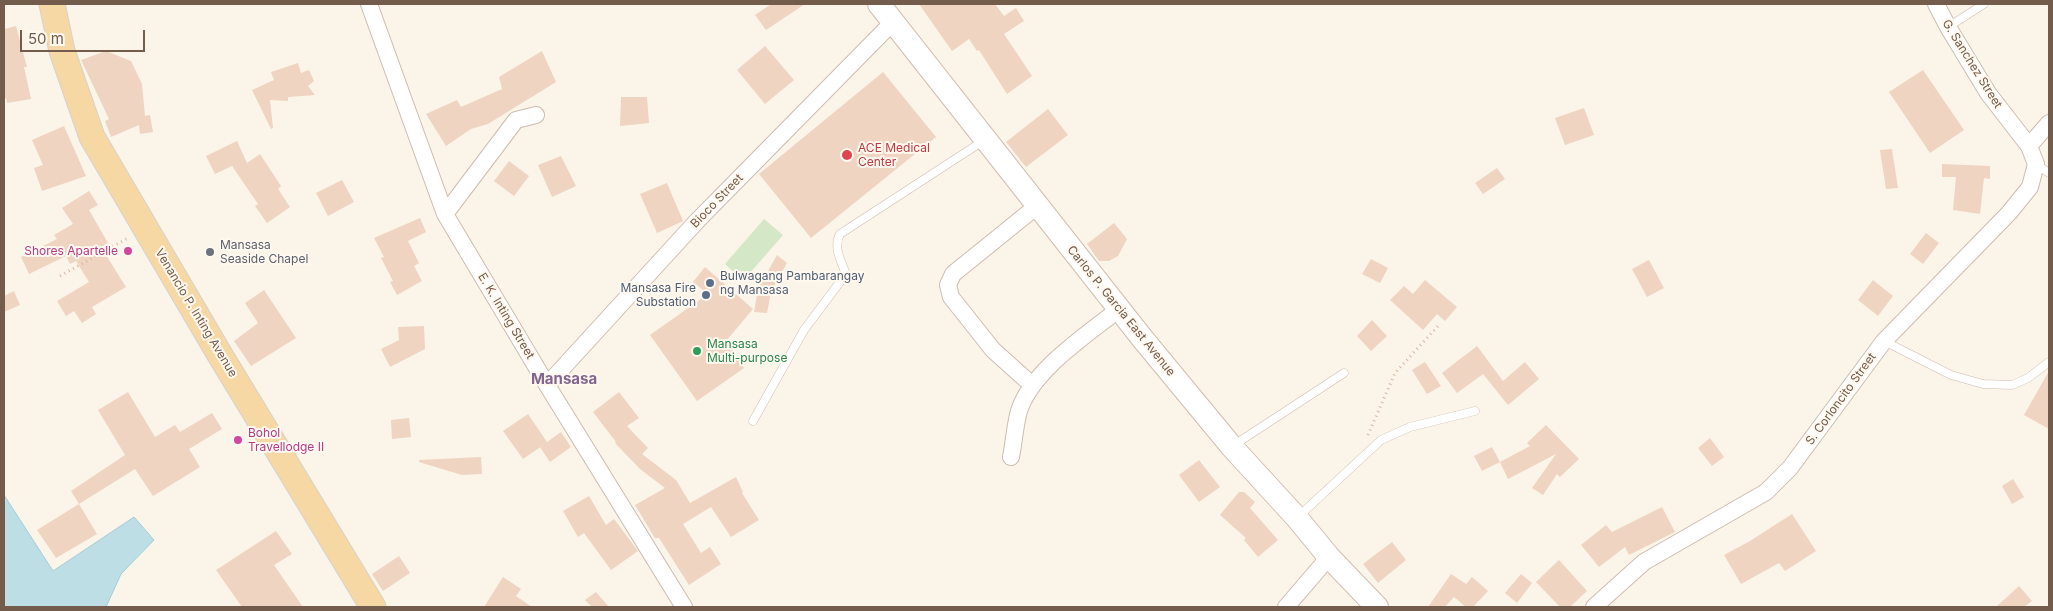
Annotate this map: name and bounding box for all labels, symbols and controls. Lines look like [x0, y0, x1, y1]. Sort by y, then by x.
street label: G. Sanchez Street [1939, 17, 2005, 111]
scale bar [22, 20, 148, 52]
text: 50 m [28, 29, 64, 48]
place label: ACE Medical Center [858, 141, 930, 169]
marker: ACE Medical Center [840, 148, 854, 162]
street label: Bioco Street [688, 171, 746, 231]
place label: Mansasa Seaside Chapel [220, 238, 308, 266]
street label: Carlos P. Garcia East Avenue [1064, 243, 1178, 379]
place label: Shores Apartelle [24, 244, 118, 258]
marker: Shores Apartelle [122, 245, 134, 257]
street label: Venancio P. Inting Avenue [152, 246, 240, 380]
marker: Mansasa Seaside Chapel [204, 246, 216, 258]
place label: Bulwagang Pambarangay ng Mansasa [720, 269, 864, 297]
street label: E. K. Inting Street [475, 270, 537, 362]
marker: Bulwagang Pambarangay ng Mansasa [704, 277, 716, 289]
place label: Mansasa Fire Substation [621, 281, 696, 309]
marker: Mansasa Fire Substation [700, 289, 712, 301]
place label: Mansasa Multi-purpose [707, 337, 787, 365]
marker: Mansasa Multi-purpose [691, 345, 703, 357]
street label: S. Corloncito Street [1803, 350, 1879, 448]
district label: Mansasa [531, 370, 597, 388]
place label: Bohol Travellodge II [248, 426, 324, 454]
marker: Bohol Travellodge II [232, 434, 244, 446]

